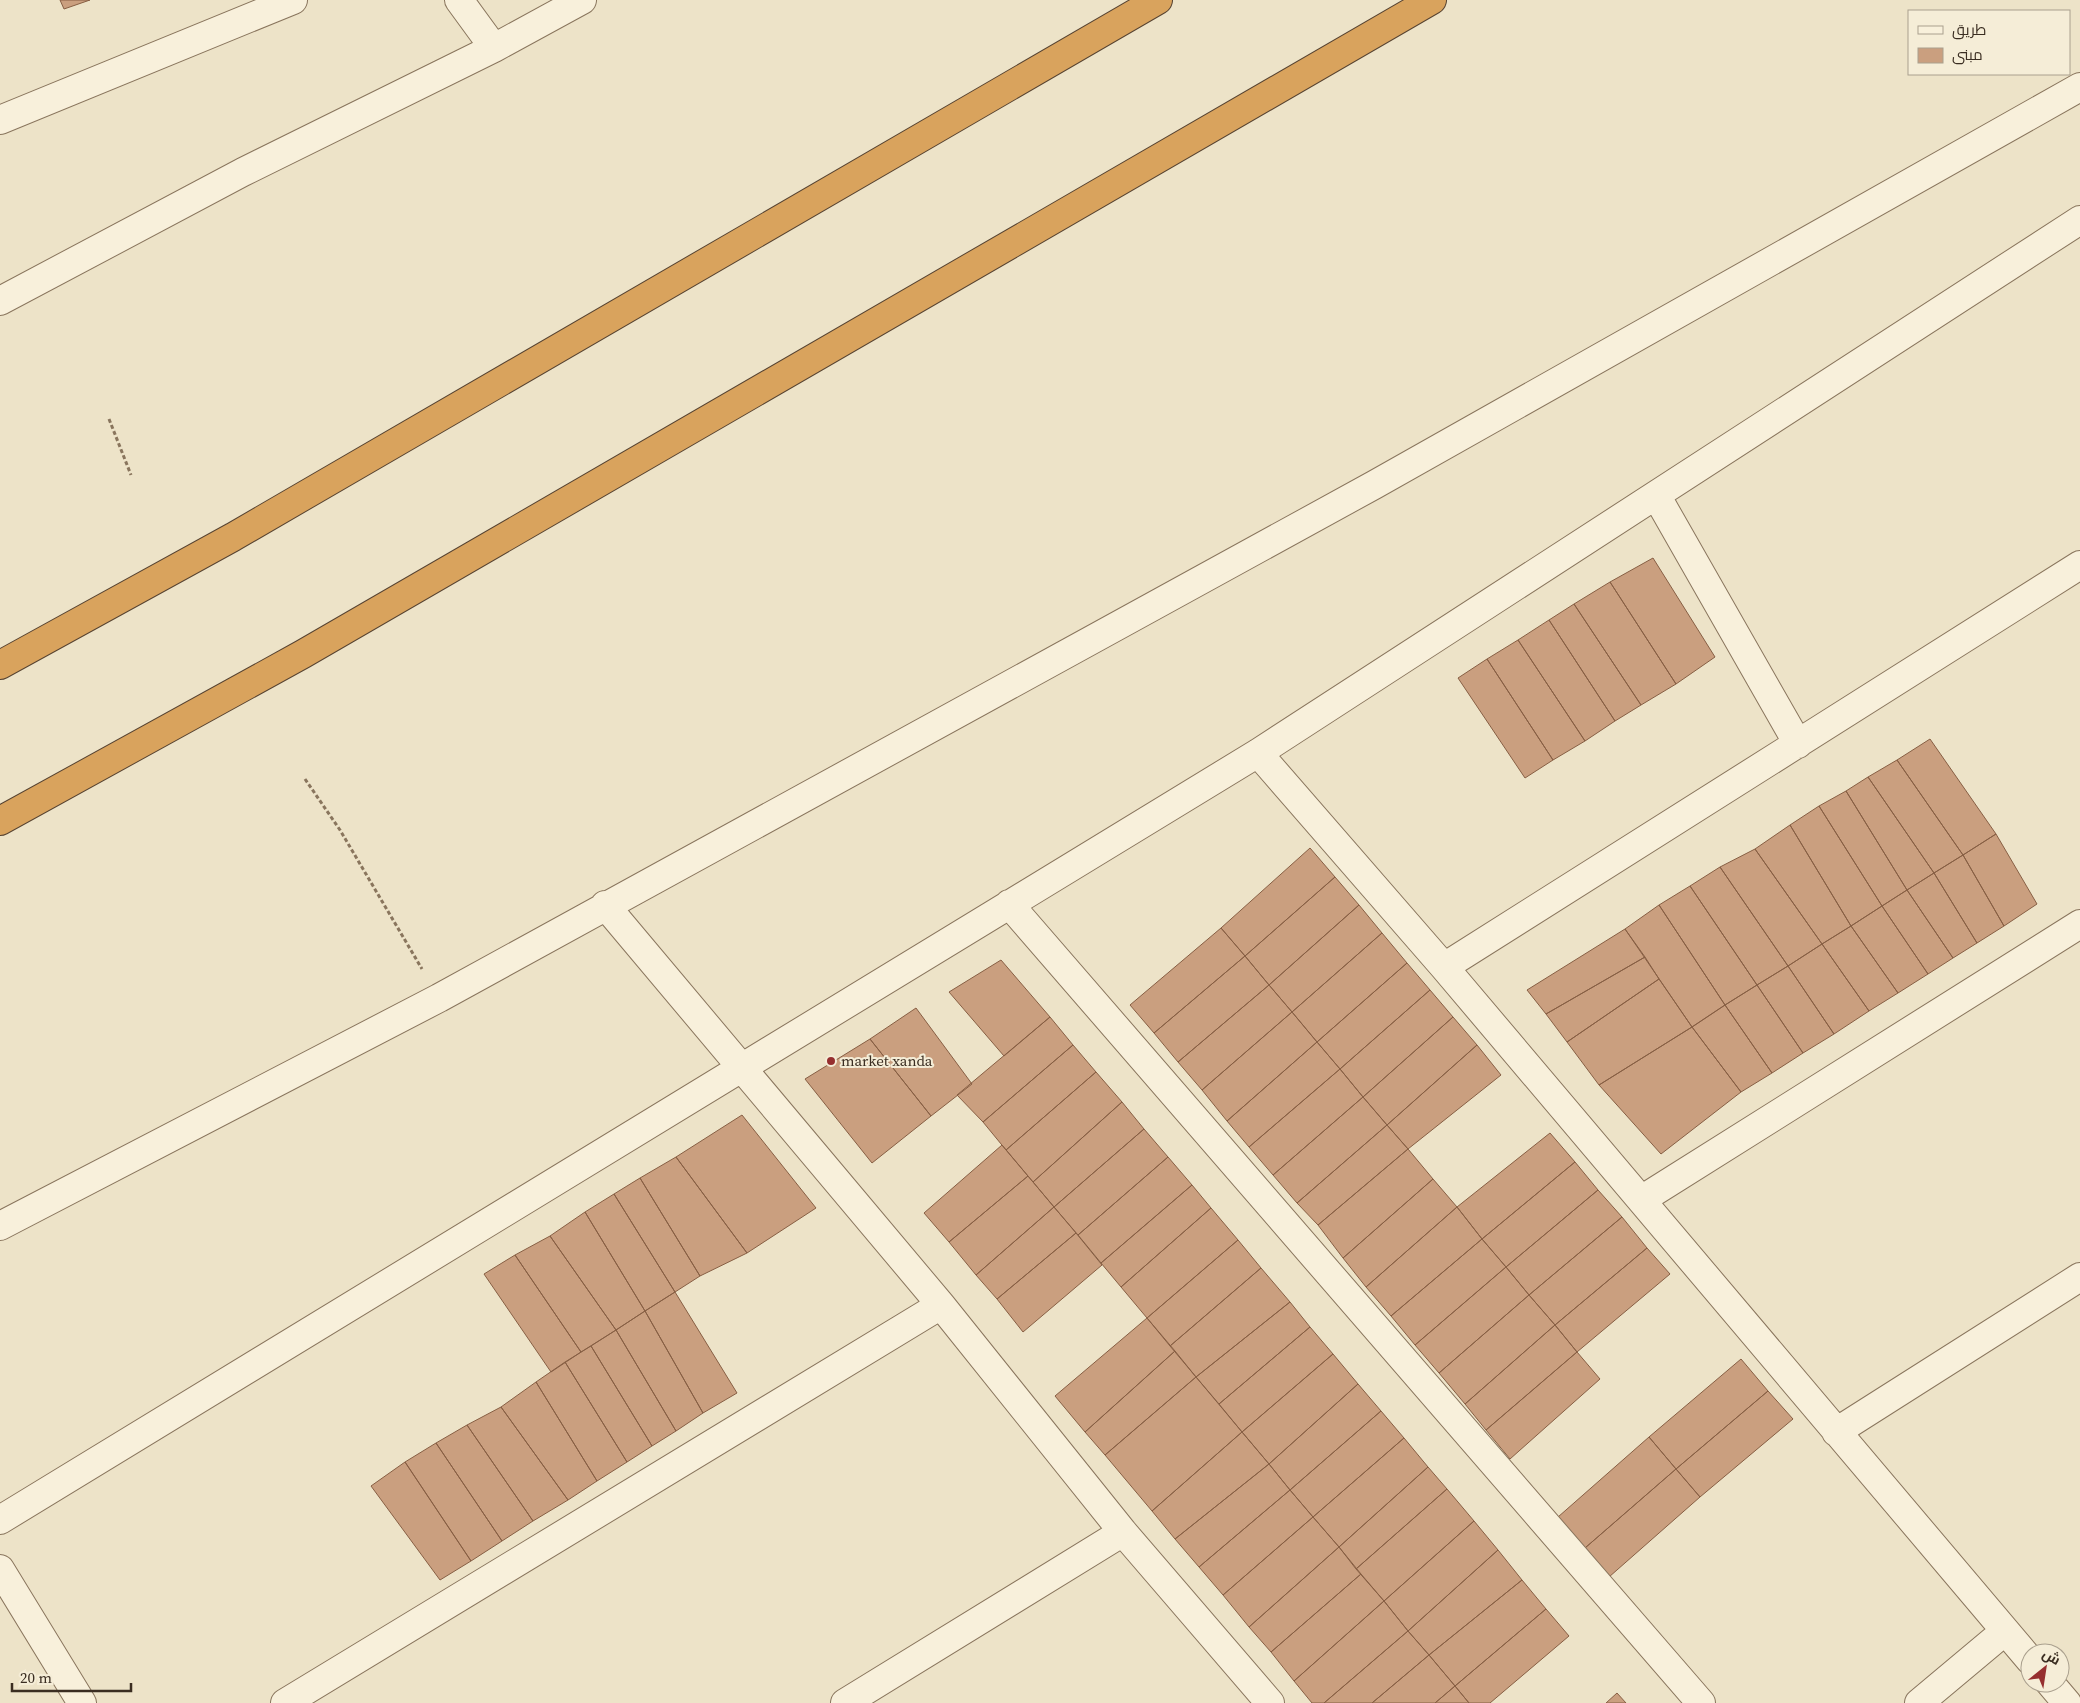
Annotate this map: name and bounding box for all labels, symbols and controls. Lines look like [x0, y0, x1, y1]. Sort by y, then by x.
legend [1908, 10, 2070, 75]
text: طريق [1952, 19, 1986, 40]
text: مبنى [1952, 44, 1983, 65]
place label: market xanda [841, 1050, 933, 1071]
marker: market xanda [825, 1055, 837, 1067]
north arrow [2020, 1643, 2070, 1693]
text: ش [2039, 1644, 2064, 1670]
scale bar [12, 1660, 131, 1692]
text: 20 m [20, 1667, 52, 1688]

